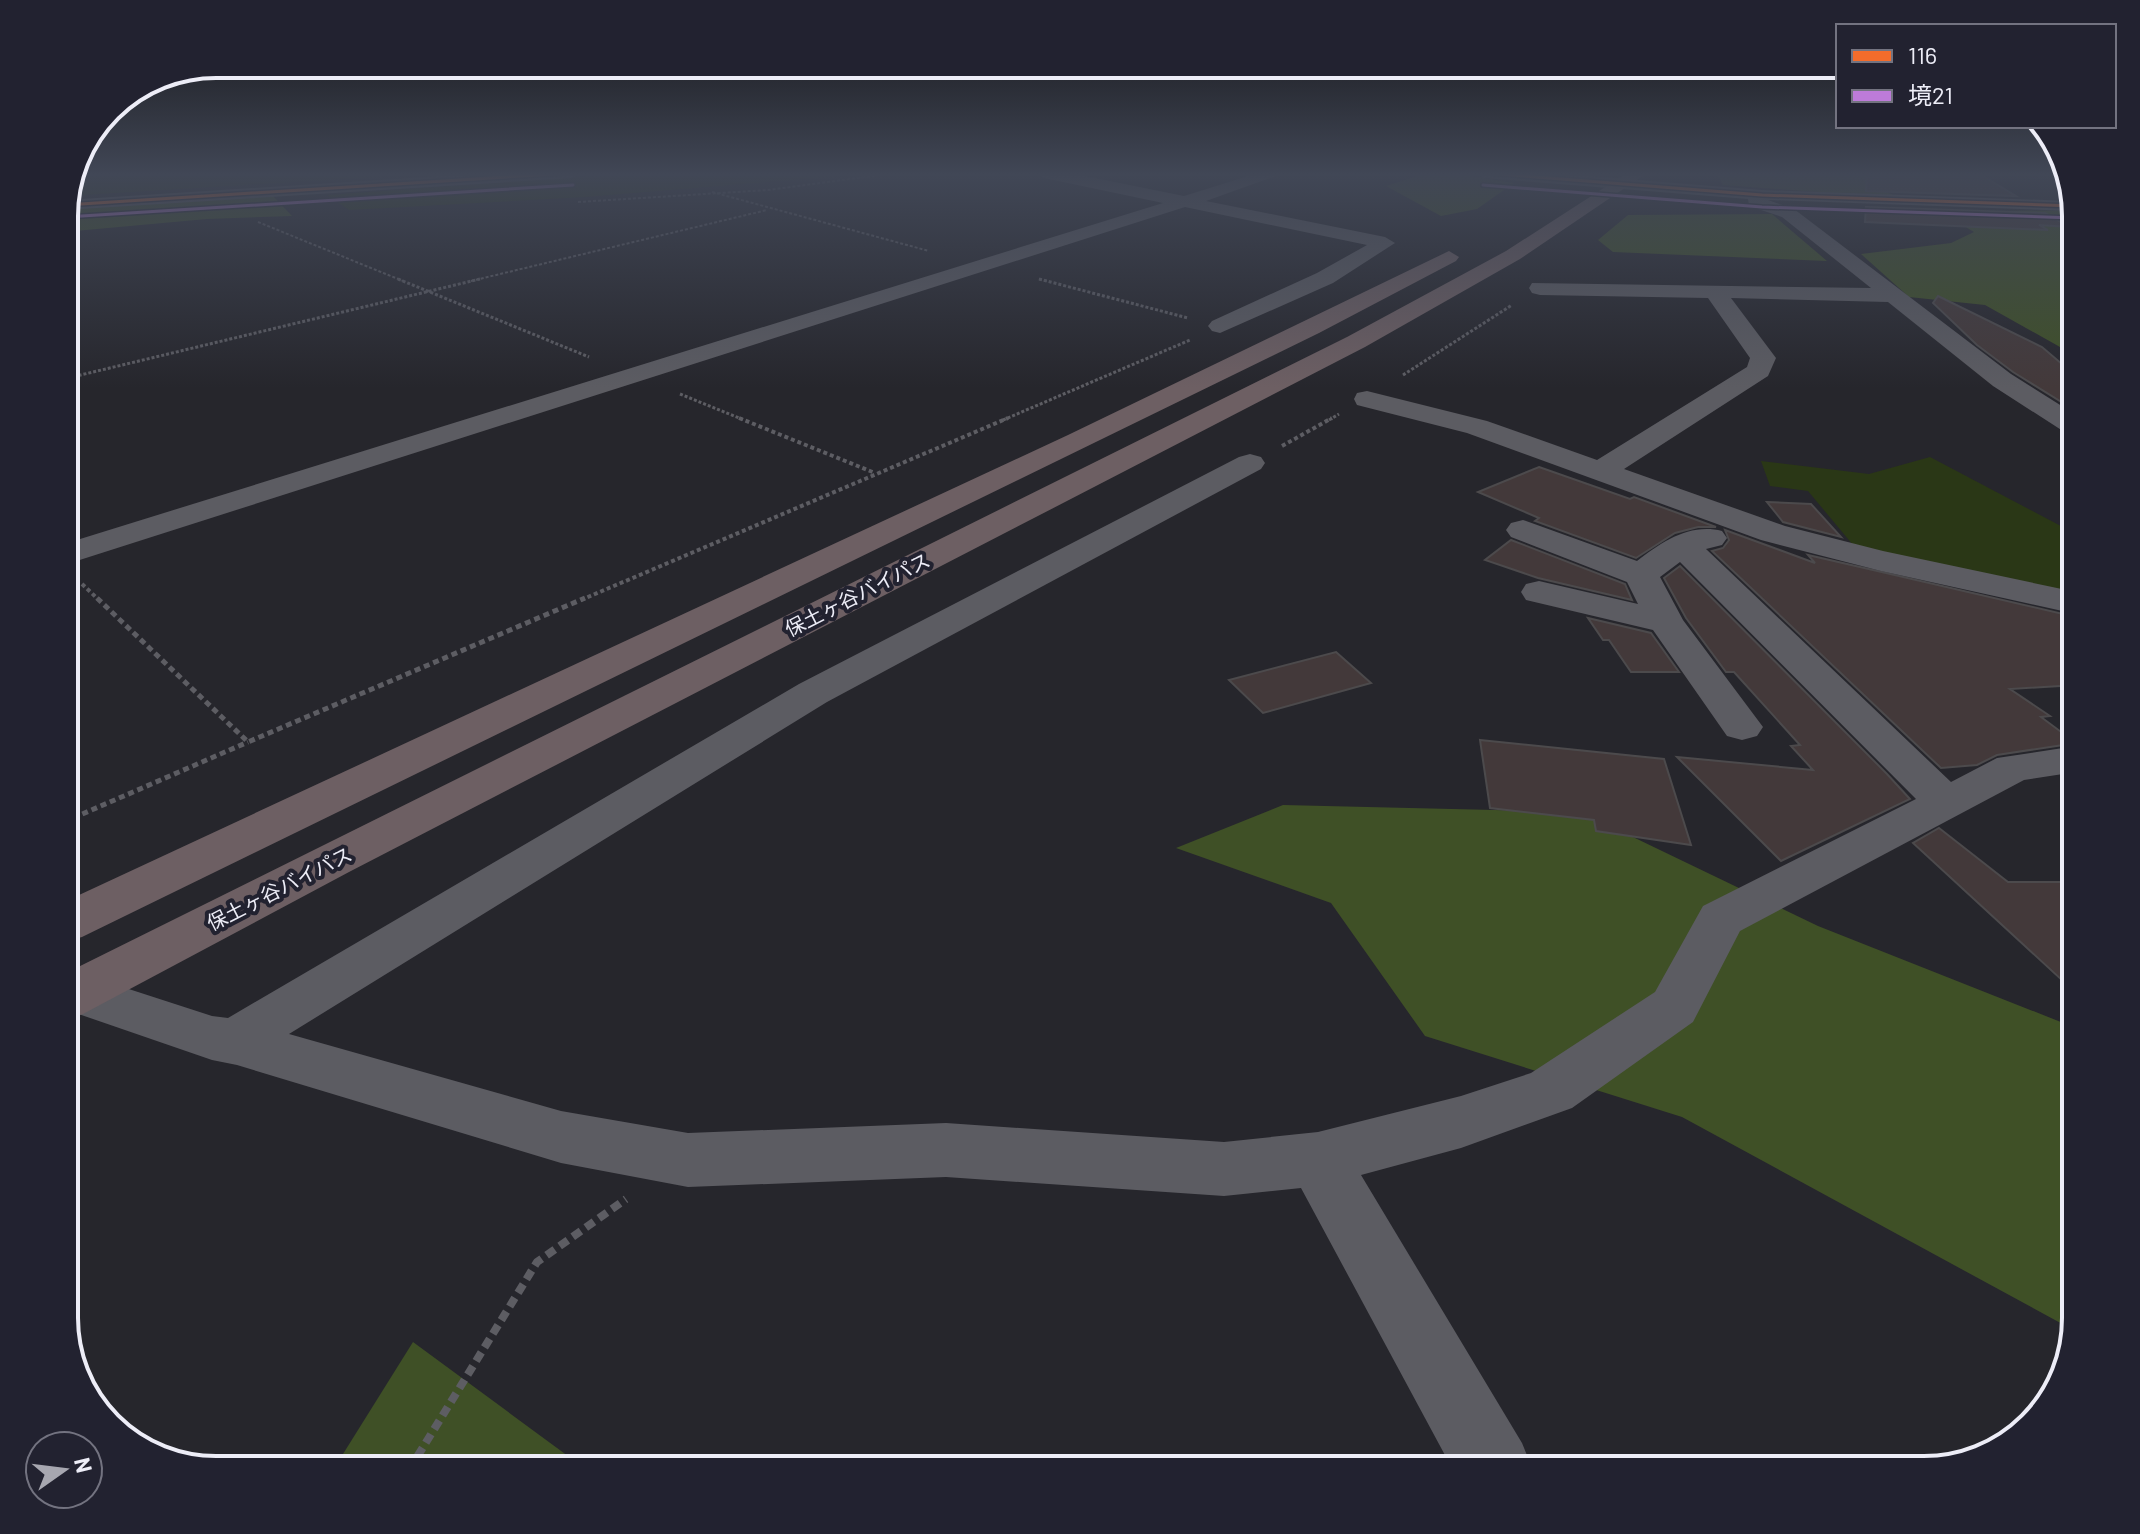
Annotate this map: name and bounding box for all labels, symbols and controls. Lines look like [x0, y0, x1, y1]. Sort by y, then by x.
legend [1836, 24, 2116, 128]
text: 116 [1908, 40, 1937, 69]
text: 境21 [1908, 80, 1953, 109]
street label: 保土ヶ谷バイパス [780, 547, 934, 641]
street label: 保土ヶ谷バイパス [202, 841, 356, 935]
north arrow [24, 1430, 104, 1510]
text: N [70, 1455, 99, 1475]

